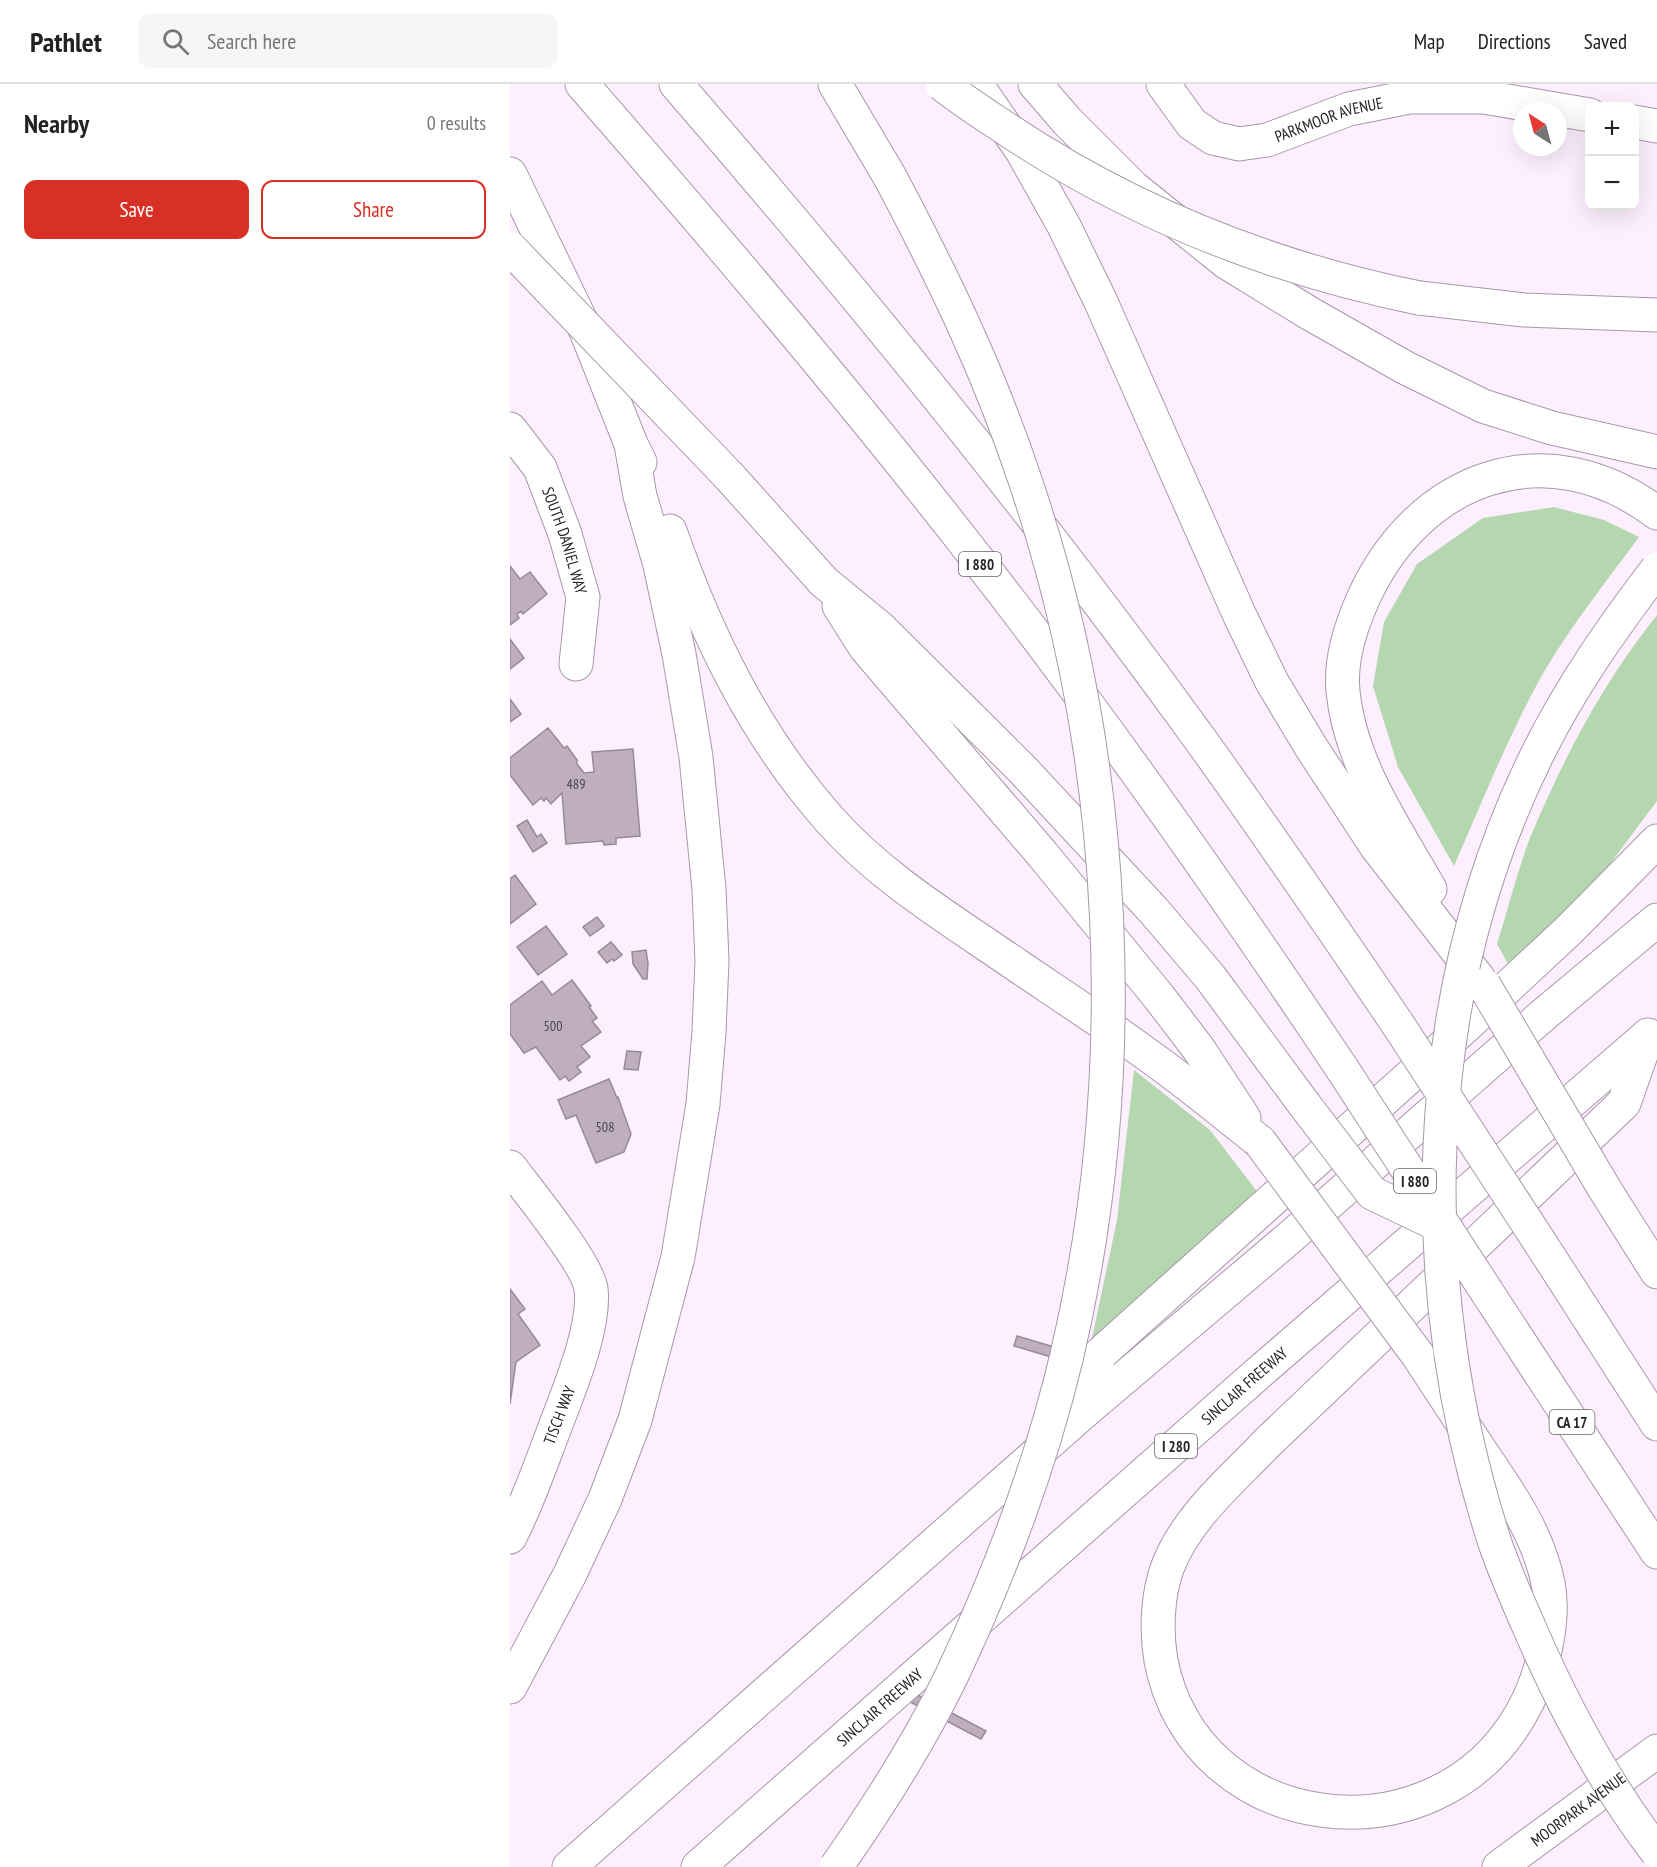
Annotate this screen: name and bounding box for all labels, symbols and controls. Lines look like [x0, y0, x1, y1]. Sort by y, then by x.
search box [138, 14, 558, 68]
text: Pathlet [30, 23, 102, 60]
icon: search [159, 25, 192, 58]
text: Search here [207, 27, 296, 55]
text: Map [1414, 28, 1445, 55]
text: Directions [1478, 28, 1551, 55]
text: Saved [1584, 28, 1627, 55]
street label: PARKMOOR AVENUE [1272, 92, 1385, 146]
north arrow [1513, 102, 1567, 156]
map controls [1585, 102, 1639, 210]
button: + [1585, 102, 1639, 156]
text: Nearby [24, 107, 89, 140]
text: 0 results [427, 110, 486, 136]
button: − [1585, 156, 1639, 210]
button: Save [24, 180, 249, 239]
button: Share [261, 180, 486, 239]
street label: SOUTH DANIEL WAY [538, 484, 592, 597]
road number: I 880 [959, 552, 1001, 576]
house number: 489 [567, 775, 585, 793]
house number: 500 [544, 1017, 562, 1035]
house number: 508 [596, 1118, 614, 1136]
road number: I 880 [1394, 1169, 1436, 1193]
street label: SINCLAIR FREEWAY [1197, 1342, 1292, 1429]
street label: TISCH WAY [539, 1382, 580, 1447]
road number: CA 17 [1550, 1410, 1594, 1434]
road number: I 280 [1155, 1434, 1197, 1458]
street label: SINCLAIR FREEWAY [832, 1663, 927, 1750]
street label: MOORPARK AVENUE [1527, 1768, 1629, 1850]

